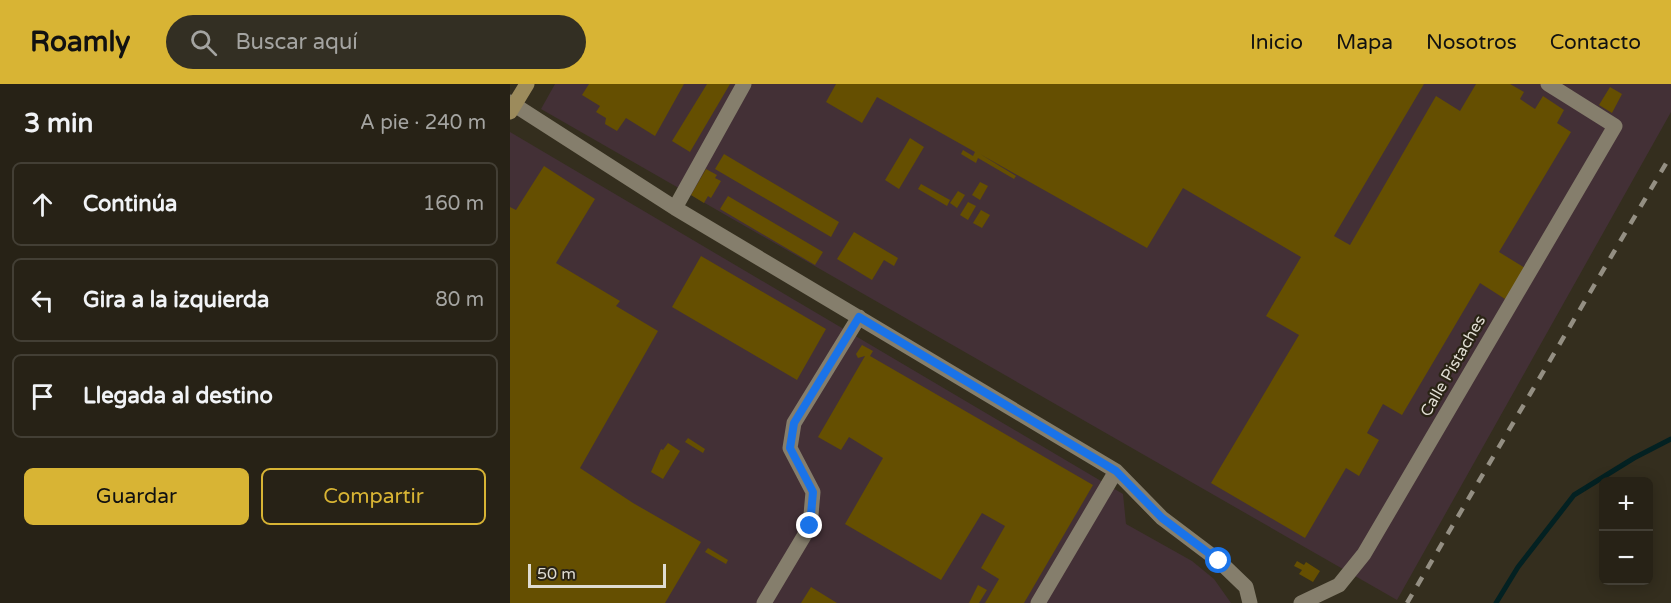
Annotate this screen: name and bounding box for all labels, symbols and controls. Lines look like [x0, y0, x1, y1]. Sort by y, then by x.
search box [166, 15, 586, 69]
text: Roamly [30, 25, 130, 59]
icon: search [187, 26, 220, 59]
text: Buscar aquí [235, 29, 358, 55]
text: Inicio [1250, 30, 1303, 55]
text: Mapa [1336, 30, 1393, 55]
text: Nosotros [1426, 30, 1517, 55]
text: Contacto [1550, 30, 1641, 55]
text: 3 min [24, 108, 93, 139]
text: A pie · 240 m [360, 111, 486, 135]
icon: ahead [26, 188, 59, 221]
text: Continúa [83, 191, 177, 217]
text: 160 m [423, 192, 484, 216]
icon: left [26, 284, 59, 317]
text: Gira a la izquierda [83, 287, 269, 313]
text: 80 m [435, 288, 484, 312]
street label: Calle Pistaches [1416, 312, 1490, 420]
icon: arrive [26, 380, 59, 413]
text: Llegada al destino [83, 383, 273, 409]
button: Guardar [24, 468, 249, 525]
button: Compartir [261, 468, 486, 525]
map controls [1599, 477, 1653, 585]
button: + [1599, 477, 1653, 531]
route end [796, 512, 822, 538]
button: − [1599, 531, 1653, 585]
route start [1205, 547, 1231, 573]
scale bar [528, 561, 666, 588]
text: 50 m [537, 564, 576, 584]

